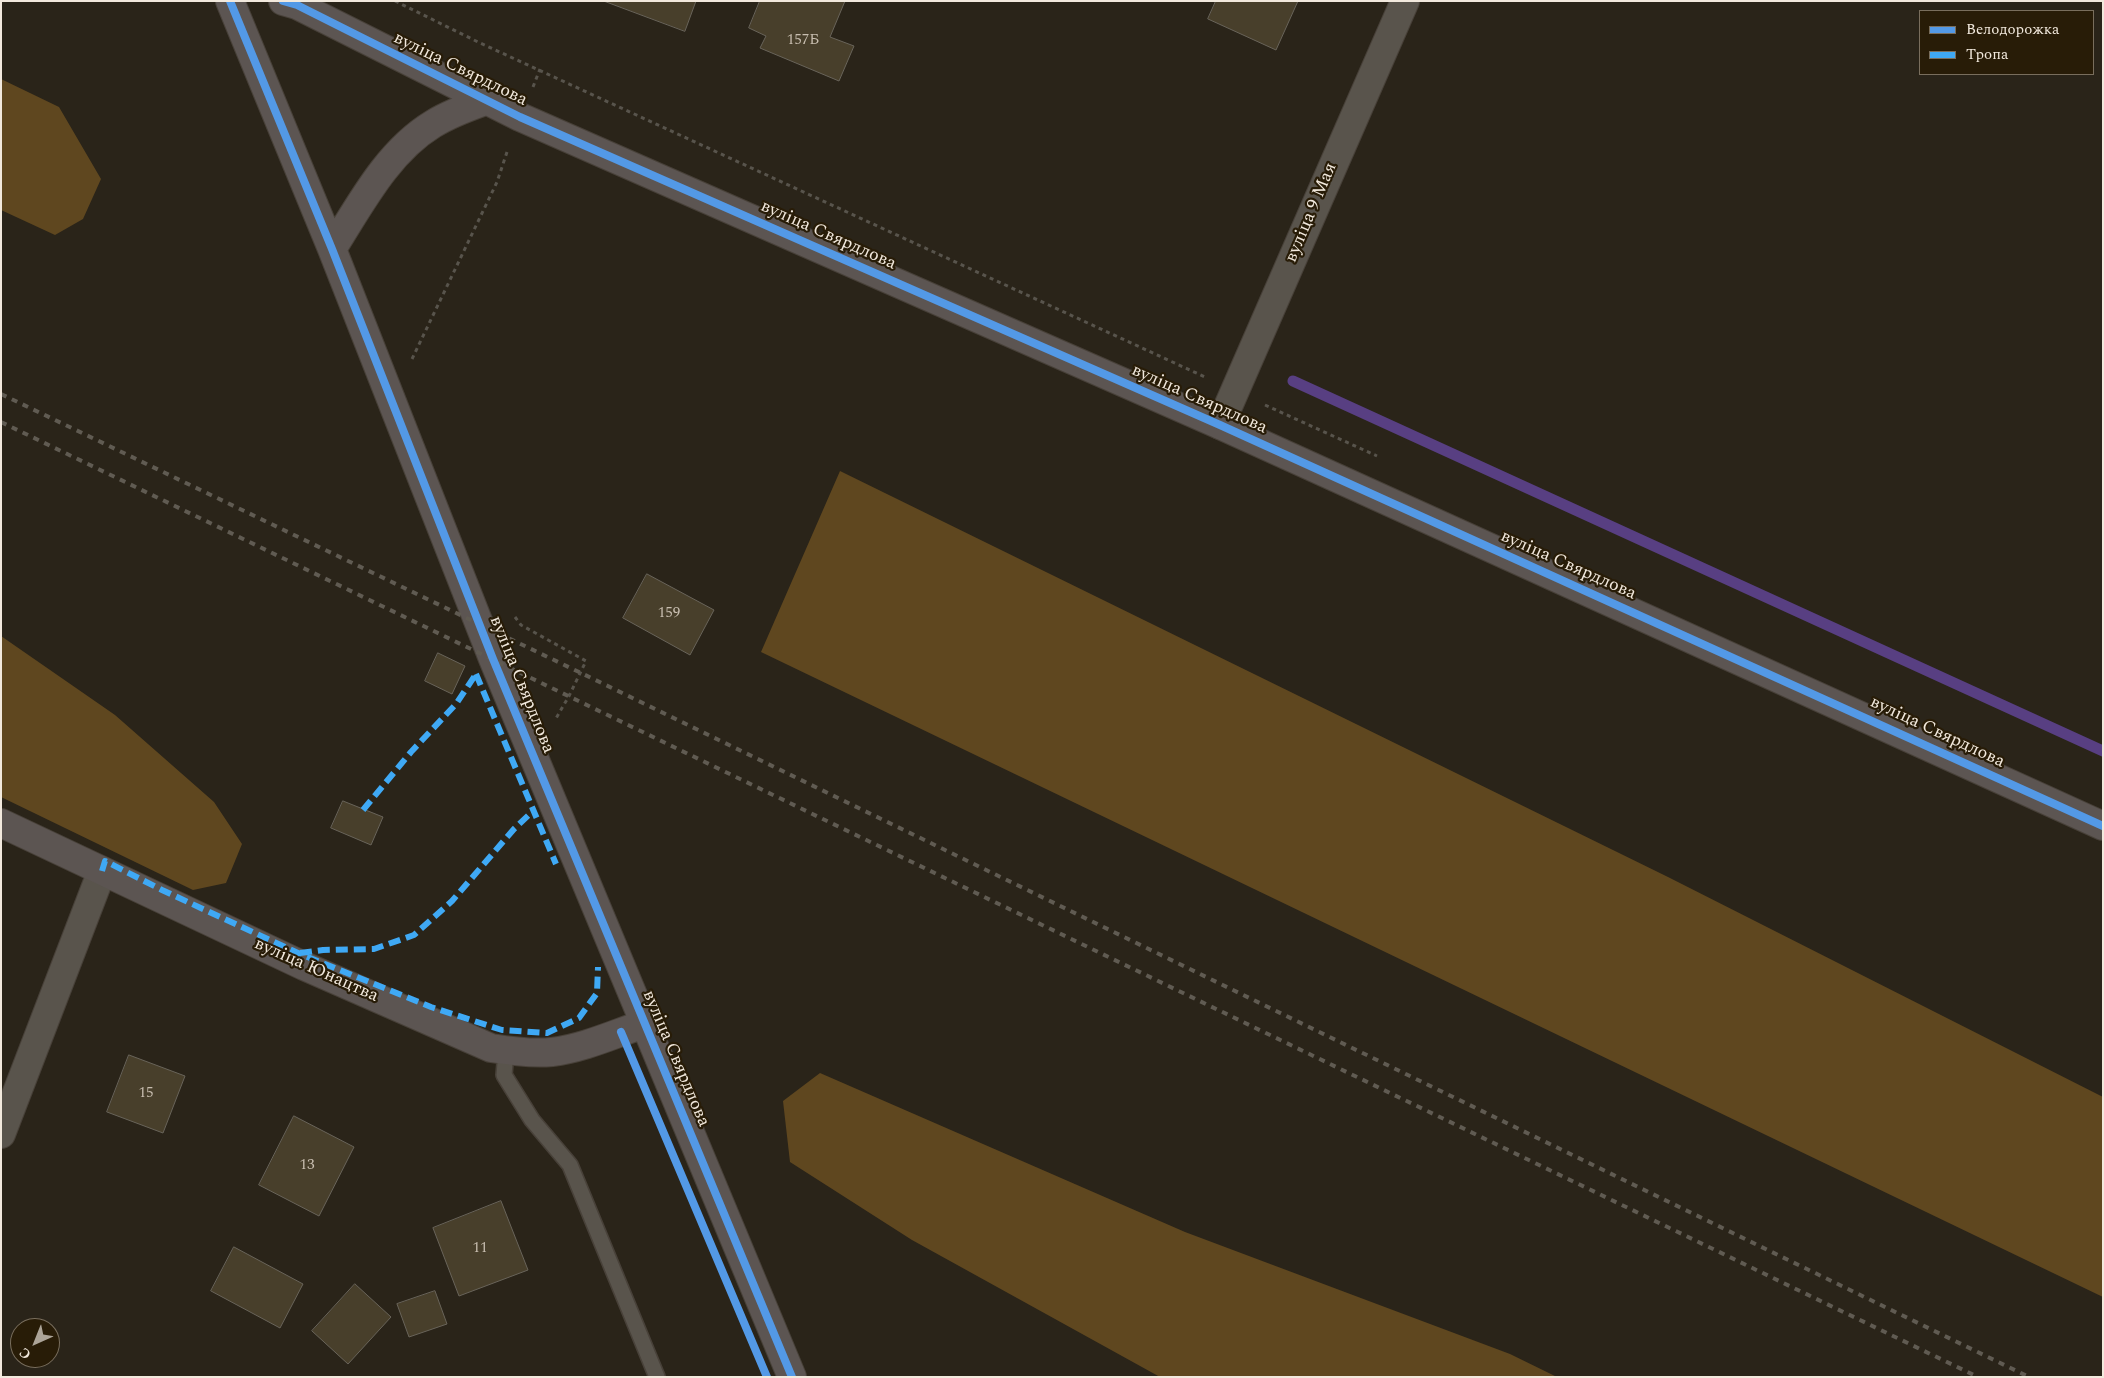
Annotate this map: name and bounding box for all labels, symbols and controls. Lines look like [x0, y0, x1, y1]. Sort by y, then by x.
legend [1919, 10, 2094, 75]
text: Велодорожка [1966, 18, 2059, 41]
street label: вуліца Свярдлова [390, 28, 530, 112]
house number: 157Б [787, 32, 819, 50]
text: Тропа [1966, 43, 2008, 66]
street label: вуліца 9 Мая [1281, 160, 1343, 266]
street label: вуліца Свярдлова [757, 196, 899, 276]
street label: вуліца Свярдлова [1128, 360, 1270, 440]
street label: вуліца Свярдлова [1497, 526, 1639, 606]
house number: 159 [658, 605, 680, 623]
street label: вуліца Свярдлова [484, 613, 558, 757]
street label: вуліца Свярдлова [1866, 692, 2008, 774]
street label: вуліца Юнацтва [251, 934, 381, 1008]
street label: вуліца Свярдлова [636, 987, 714, 1131]
house number: 15 [139, 1085, 153, 1103]
house number: 13 [300, 1157, 314, 1175]
house number: 11 [473, 1240, 487, 1258]
north arrow [10, 1318, 60, 1368]
text: С [14, 1342, 36, 1364]

